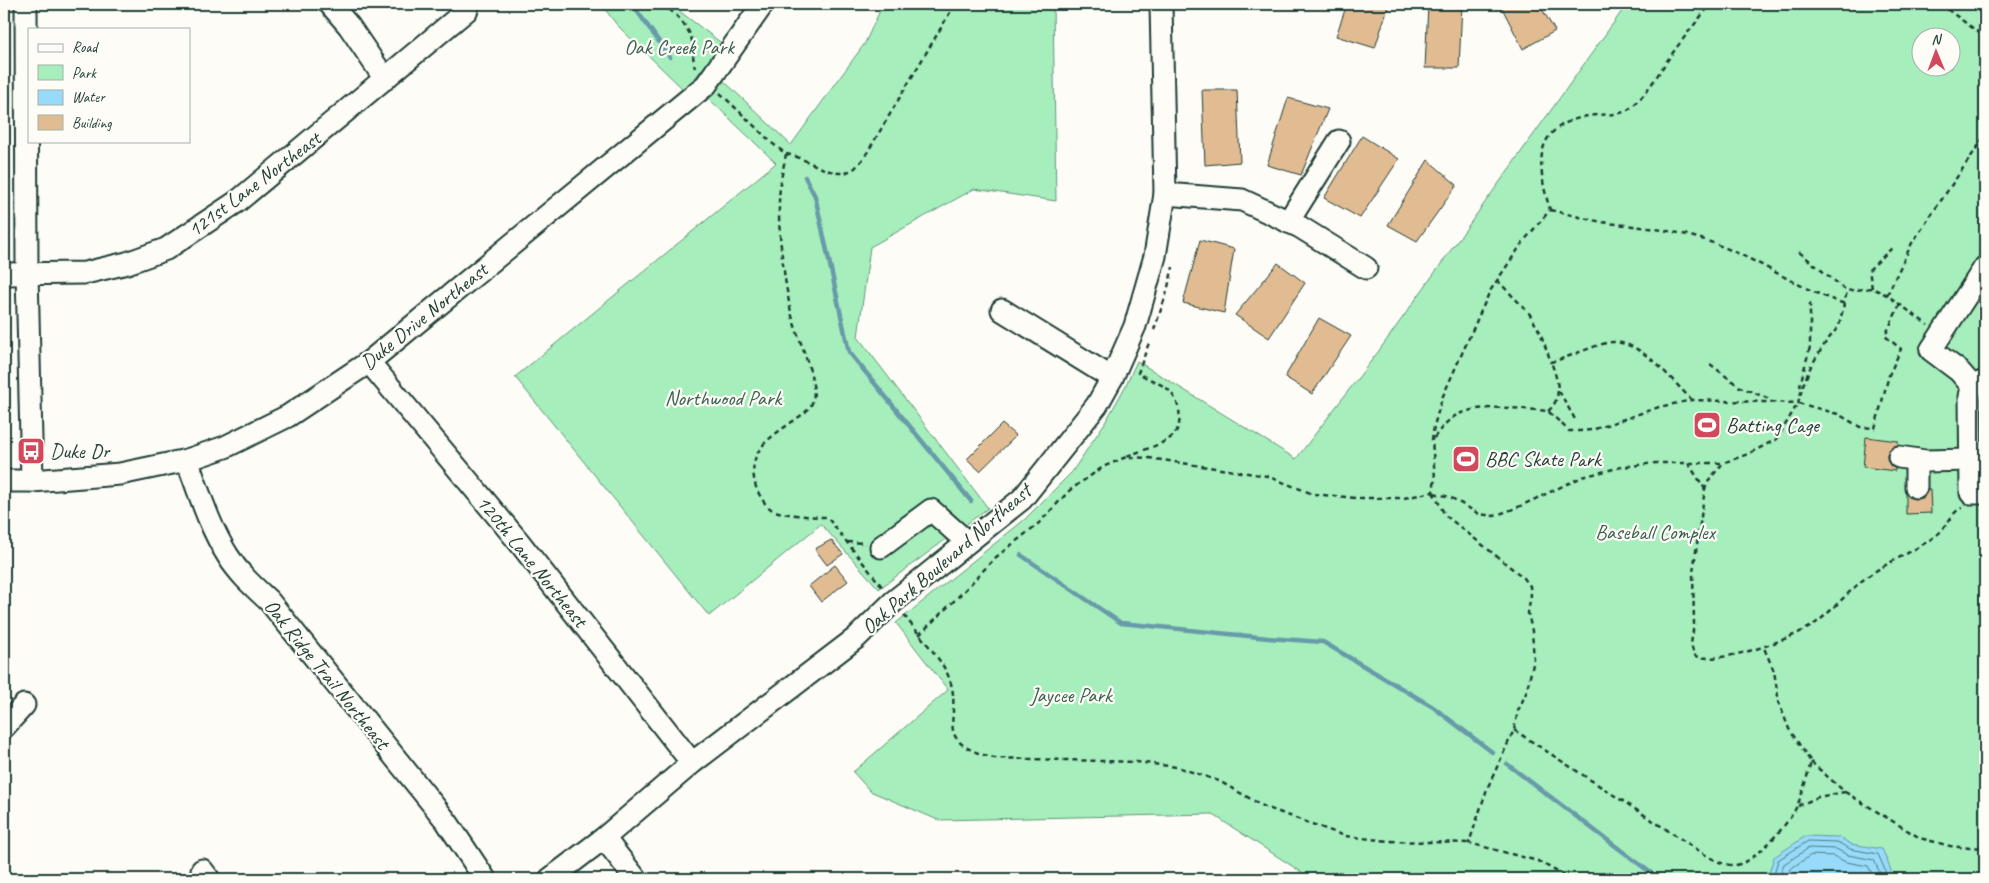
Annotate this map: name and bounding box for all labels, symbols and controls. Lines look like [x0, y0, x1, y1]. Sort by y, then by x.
legend [28, 28, 190, 142]
north arrow [1912, 28, 1962, 78]
text: N [1931, 31, 1943, 48]
park label: Oak Creek Park [624, 34, 735, 60]
text: Road [72, 38, 99, 57]
text: Park [72, 64, 97, 83]
text: Water [72, 88, 106, 107]
text: Building [72, 114, 112, 133]
street label: 121st Lane Northeast [182, 124, 327, 242]
street label: Duke Drive Northeast [355, 256, 494, 375]
park label: Northwood Park [665, 385, 784, 411]
sports icon: Batting Cage [1692, 410, 1722, 440]
place label: Batting Cage [1726, 412, 1821, 438]
bus stop icon: Duke Dr [16, 436, 46, 466]
place label: Duke Dr [50, 438, 111, 464]
sports icon: BBC Skate Park [1451, 444, 1481, 474]
place label: BBC Skate Park [1485, 446, 1603, 472]
street label: Oak Park Boulevard Northeast [856, 476, 1039, 640]
street label: 120th Lane Northeast [471, 490, 594, 634]
park label: Baseball Complex [1595, 519, 1717, 545]
street label: Oak Ridge Trail Northeast [258, 594, 397, 756]
park label: Jaycee Park [1029, 682, 1114, 708]

